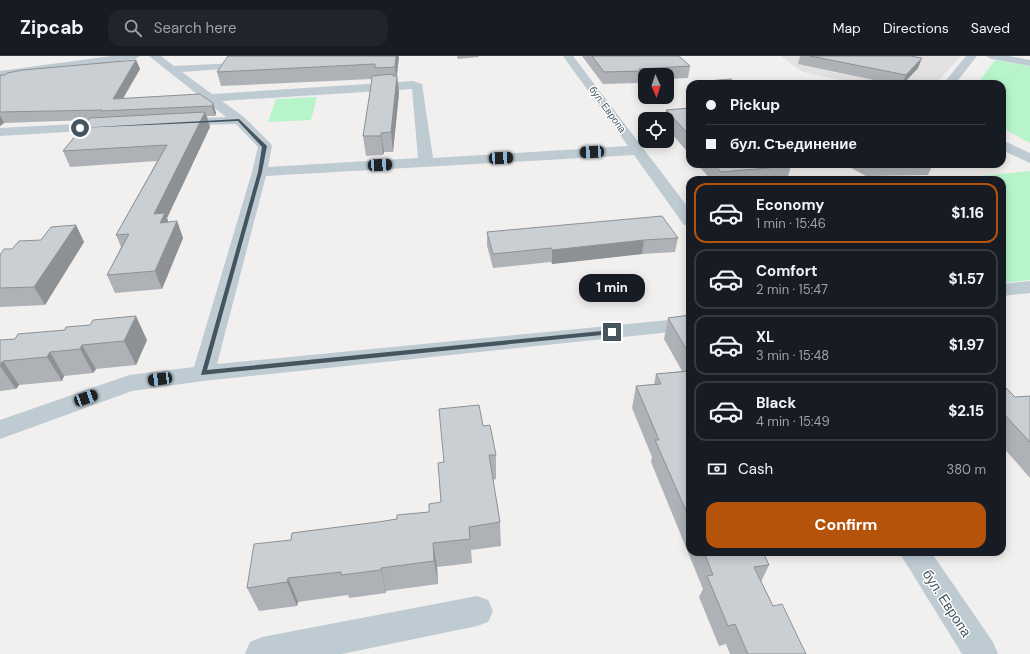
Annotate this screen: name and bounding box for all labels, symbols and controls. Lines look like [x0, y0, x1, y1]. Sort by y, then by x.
search box [108, 10, 388, 46]
text: Zipcab [20, 15, 84, 40]
icon: search [122, 17, 144, 39]
text: Search here [154, 18, 237, 38]
text: Map [833, 19, 861, 37]
text: Directions [883, 19, 949, 37]
text: Saved [971, 19, 1010, 37]
north arrow [638, 68, 674, 104]
map controls [638, 68, 674, 148]
street label: бул. Европа [586, 83, 629, 136]
text: Pickup [730, 95, 780, 115]
button: locate [638, 112, 674, 148]
route start [71, 119, 89, 137]
text: бул. Съединение [730, 134, 857, 154]
car [580, 145, 604, 159]
car [489, 151, 513, 165]
car [368, 158, 392, 172]
icon: car [708, 195, 744, 231]
text: Economy [756, 195, 824, 215]
text: $1.16 [951, 203, 984, 223]
text: 1 min · 15:46 [756, 215, 826, 232]
icon: car [708, 261, 744, 297]
text: Comfort [756, 261, 817, 281]
text: $1.57 [948, 269, 984, 289]
callout: 1 min [579, 274, 645, 302]
text: 1 min [596, 279, 628, 296]
text: 2 min · 15:47 [756, 281, 828, 298]
route end [603, 323, 621, 341]
icon: car [708, 327, 744, 363]
text: XL [756, 327, 774, 347]
text: $1.97 [949, 335, 984, 355]
text: 3 min · 15:48 [756, 347, 829, 364]
car [147, 371, 173, 387]
car [73, 388, 99, 408]
icon: car [708, 393, 744, 429]
text: Black [756, 393, 796, 413]
text: $2.15 [948, 401, 984, 421]
text: 4 min · 15:49 [756, 413, 830, 430]
icon: cash [706, 458, 728, 480]
text: Cash [738, 459, 773, 479]
text: 380 m [946, 461, 986, 478]
button: Confirm [706, 502, 986, 548]
street label: бул. Европа [919, 566, 976, 640]

